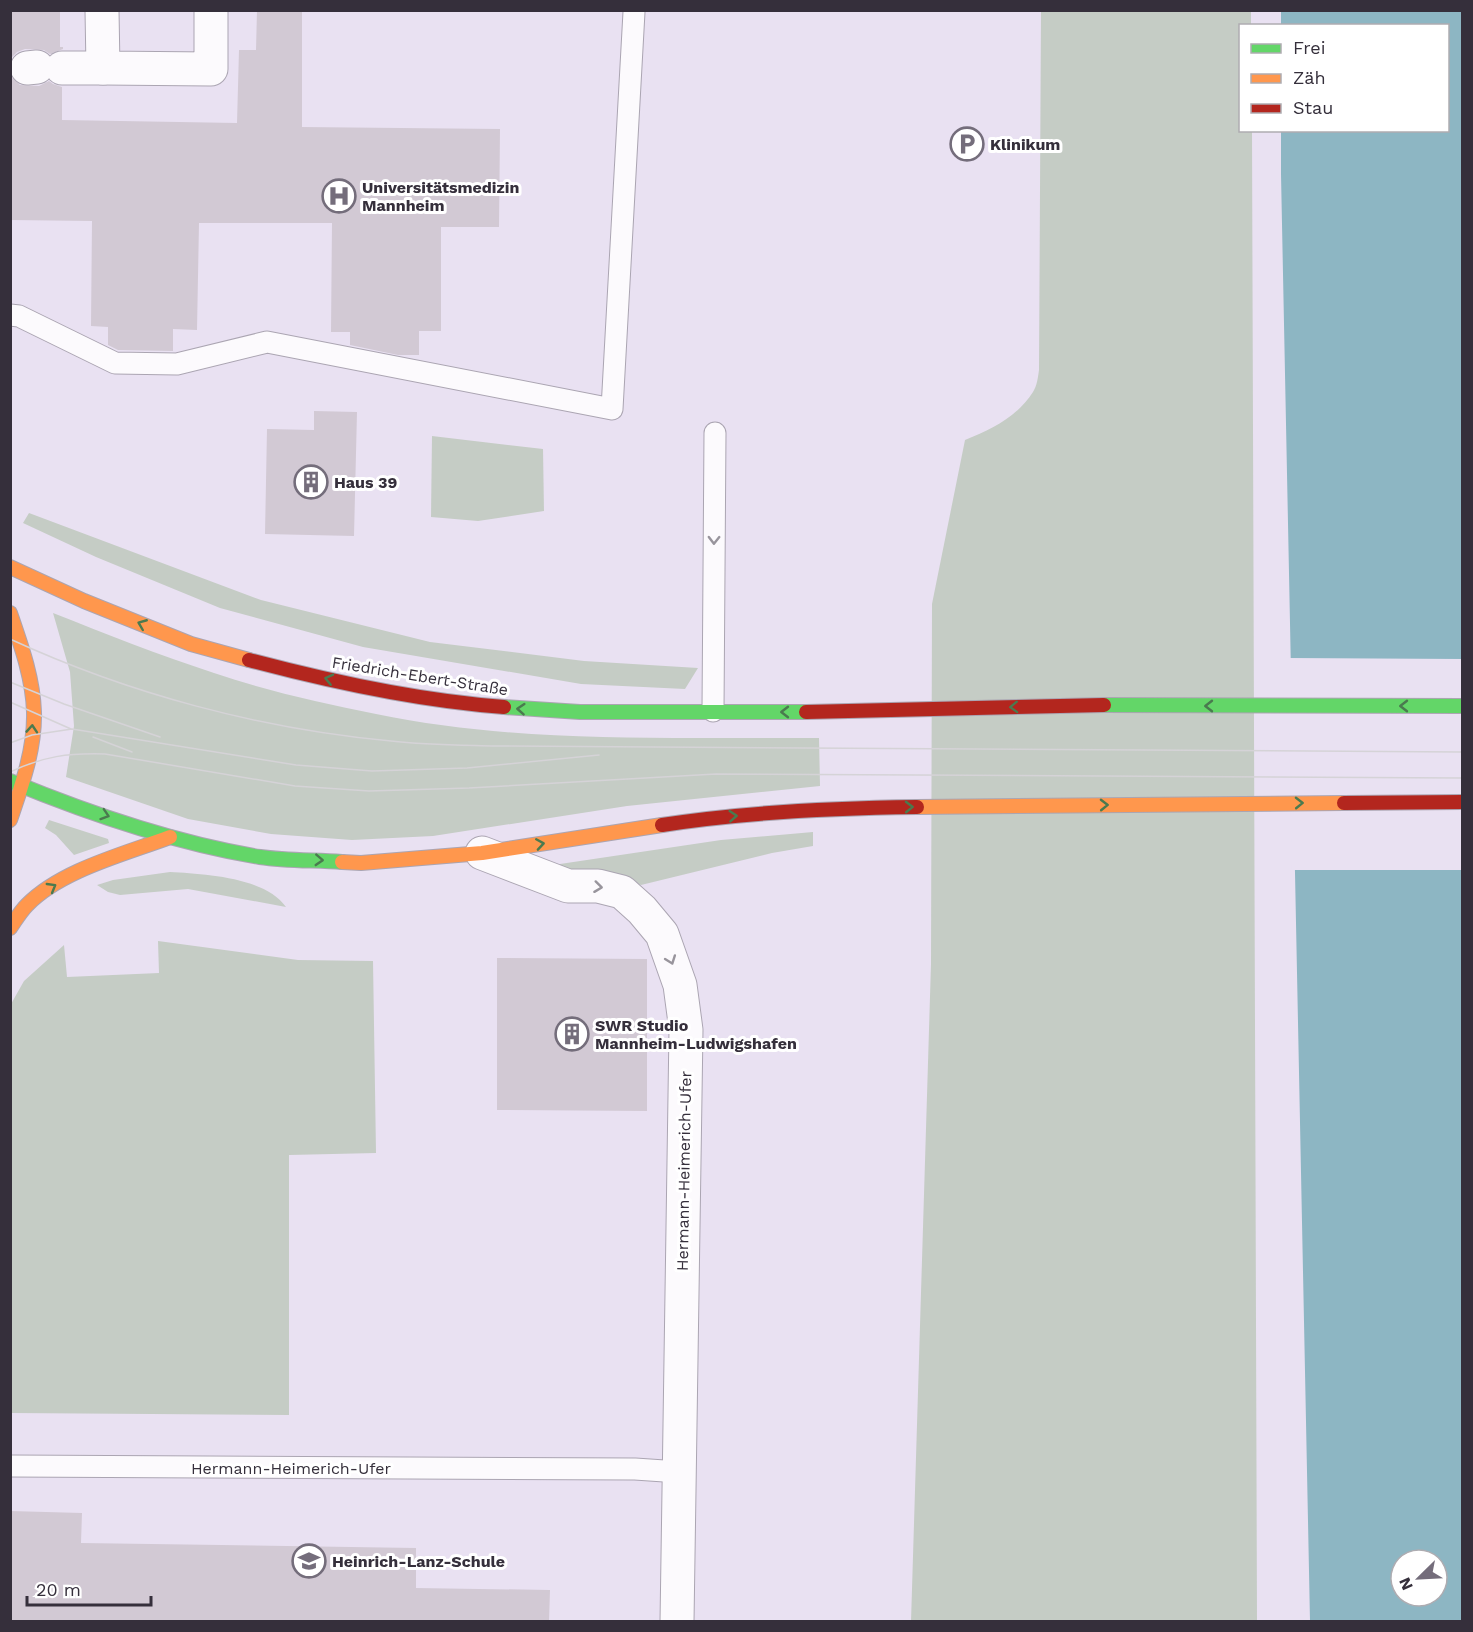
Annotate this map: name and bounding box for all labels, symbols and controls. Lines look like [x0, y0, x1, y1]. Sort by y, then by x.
legend [1239, 24, 1449, 132]
text: Frei [1293, 37, 1325, 58]
text: Zäh [1293, 67, 1326, 88]
text: Stau [1293, 97, 1333, 118]
parking icon: Klinikum [949, 126, 985, 162]
place label: Klinikum [990, 135, 1060, 154]
hospital icon: Universitätsmedizin Mannheim [321, 178, 357, 214]
place label: Universitätsmedizin Mannheim [362, 178, 519, 215]
building icon: Haus 39 [293, 464, 329, 500]
place label: Haus 39 [334, 473, 398, 492]
one-way arrow [708, 535, 721, 544]
one-way arrow [137, 619, 148, 631]
street label: Friedrich-Ebert-Straße [331, 653, 509, 699]
one-way arrow [324, 673, 334, 686]
one-way arrow [1205, 700, 1214, 712]
one-way arrow [1400, 700, 1409, 712]
one-way arrow [1010, 701, 1019, 714]
one-way arrow [517, 702, 526, 715]
one-way arrow [781, 706, 790, 718]
one-way arrow [26, 724, 39, 733]
one-way arrow [1295, 797, 1304, 809]
one-way arrow [1100, 799, 1109, 811]
one-way arrow [905, 801, 914, 813]
one-way arrow [99, 808, 110, 820]
one-way arrow [729, 810, 738, 823]
one-way arrow [536, 839, 545, 851]
one-way arrow [315, 854, 324, 867]
one-way arrow [593, 881, 602, 893]
one-way arrow [46, 883, 56, 895]
one-way arrow [664, 954, 677, 964]
building icon: SWR Studio Mannheim-Ludwigshafen [554, 1016, 590, 1052]
place label: SWR Studio Mannheim-Ludwigshafen [595, 1016, 797, 1053]
street label: Hermann-Heimerich-Ufer [673, 1070, 695, 1271]
street label: Hermann-Heimerich-Ufer [191, 1459, 392, 1478]
school or university icon: Heinrich-Lanz-Schule [291, 1543, 327, 1579]
north arrow [1389, 1548, 1449, 1608]
place label: Heinrich-Lanz-Schule [332, 1552, 505, 1571]
scale bar [27, 1569, 152, 1607]
text: N [1395, 1575, 1417, 1593]
text: 20 m [36, 1579, 81, 1600]

